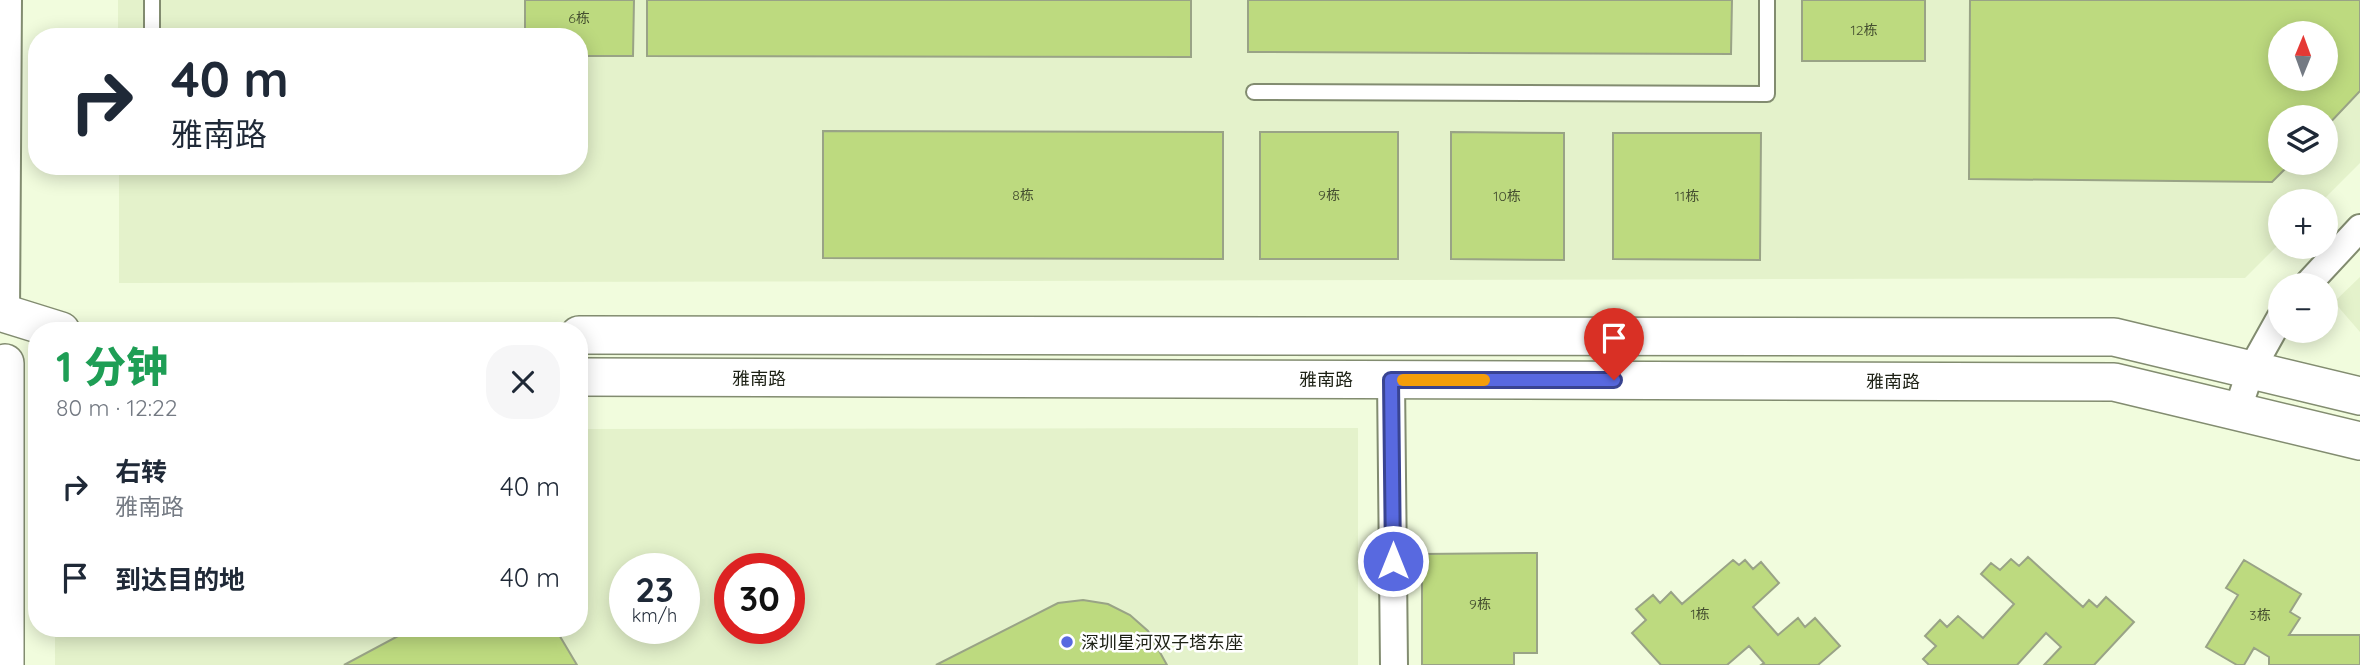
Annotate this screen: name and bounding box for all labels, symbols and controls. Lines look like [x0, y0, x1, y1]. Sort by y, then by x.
house number: 6栋 [568, 9, 590, 27]
house number: 12栋 [1851, 21, 1877, 39]
north arrow [2268, 21, 2338, 91]
map controls [2268, 21, 2338, 343]
text: 40 m [171, 48, 289, 109]
icon: right [56, 56, 147, 147]
button: layers [2268, 105, 2338, 175]
text: 雅南路 [171, 114, 267, 154]
house number: 8栋 [1012, 186, 1034, 204]
house number: 9栋 [1318, 186, 1340, 204]
house number: 10栋 [1493, 187, 1521, 205]
house number: 11栋 [1675, 187, 1699, 205]
button: + [2268, 189, 2338, 259]
button: − [2268, 273, 2338, 343]
pin [1584, 308, 1644, 380]
icon: arrive [1595, 319, 1633, 357]
text: 1 分钟 [56, 340, 168, 393]
button: close [486, 345, 560, 419]
street label: 雅南路 [732, 367, 786, 390]
street label: 雅南路 [1299, 368, 1353, 391]
street label: 雅南路 [1866, 370, 1920, 393]
text: 80 m · 12:22 [56, 393, 177, 422]
text: 右转 [115, 455, 167, 488]
icon: right [56, 468, 94, 506]
text: 40 m [500, 470, 560, 503]
text: 雅南路 [115, 492, 184, 521]
position arrow [1356, 524, 1430, 598]
speed limit sign: 30 [714, 553, 805, 644]
icon: arrive [56, 559, 94, 597]
text: 40 m [500, 561, 560, 594]
text: 到达目的地 [115, 563, 245, 596]
text: 23 [635, 567, 674, 611]
house number: 9栋 [1469, 595, 1491, 613]
text: km/h [632, 604, 677, 627]
house number: 1栋 [1690, 605, 1710, 623]
house number: 3栋 [2249, 606, 2271, 624]
place label: 深圳星河双子塔东座 [1081, 631, 1243, 654]
marker: 深圳星河双子塔东座 [1059, 634, 1075, 650]

